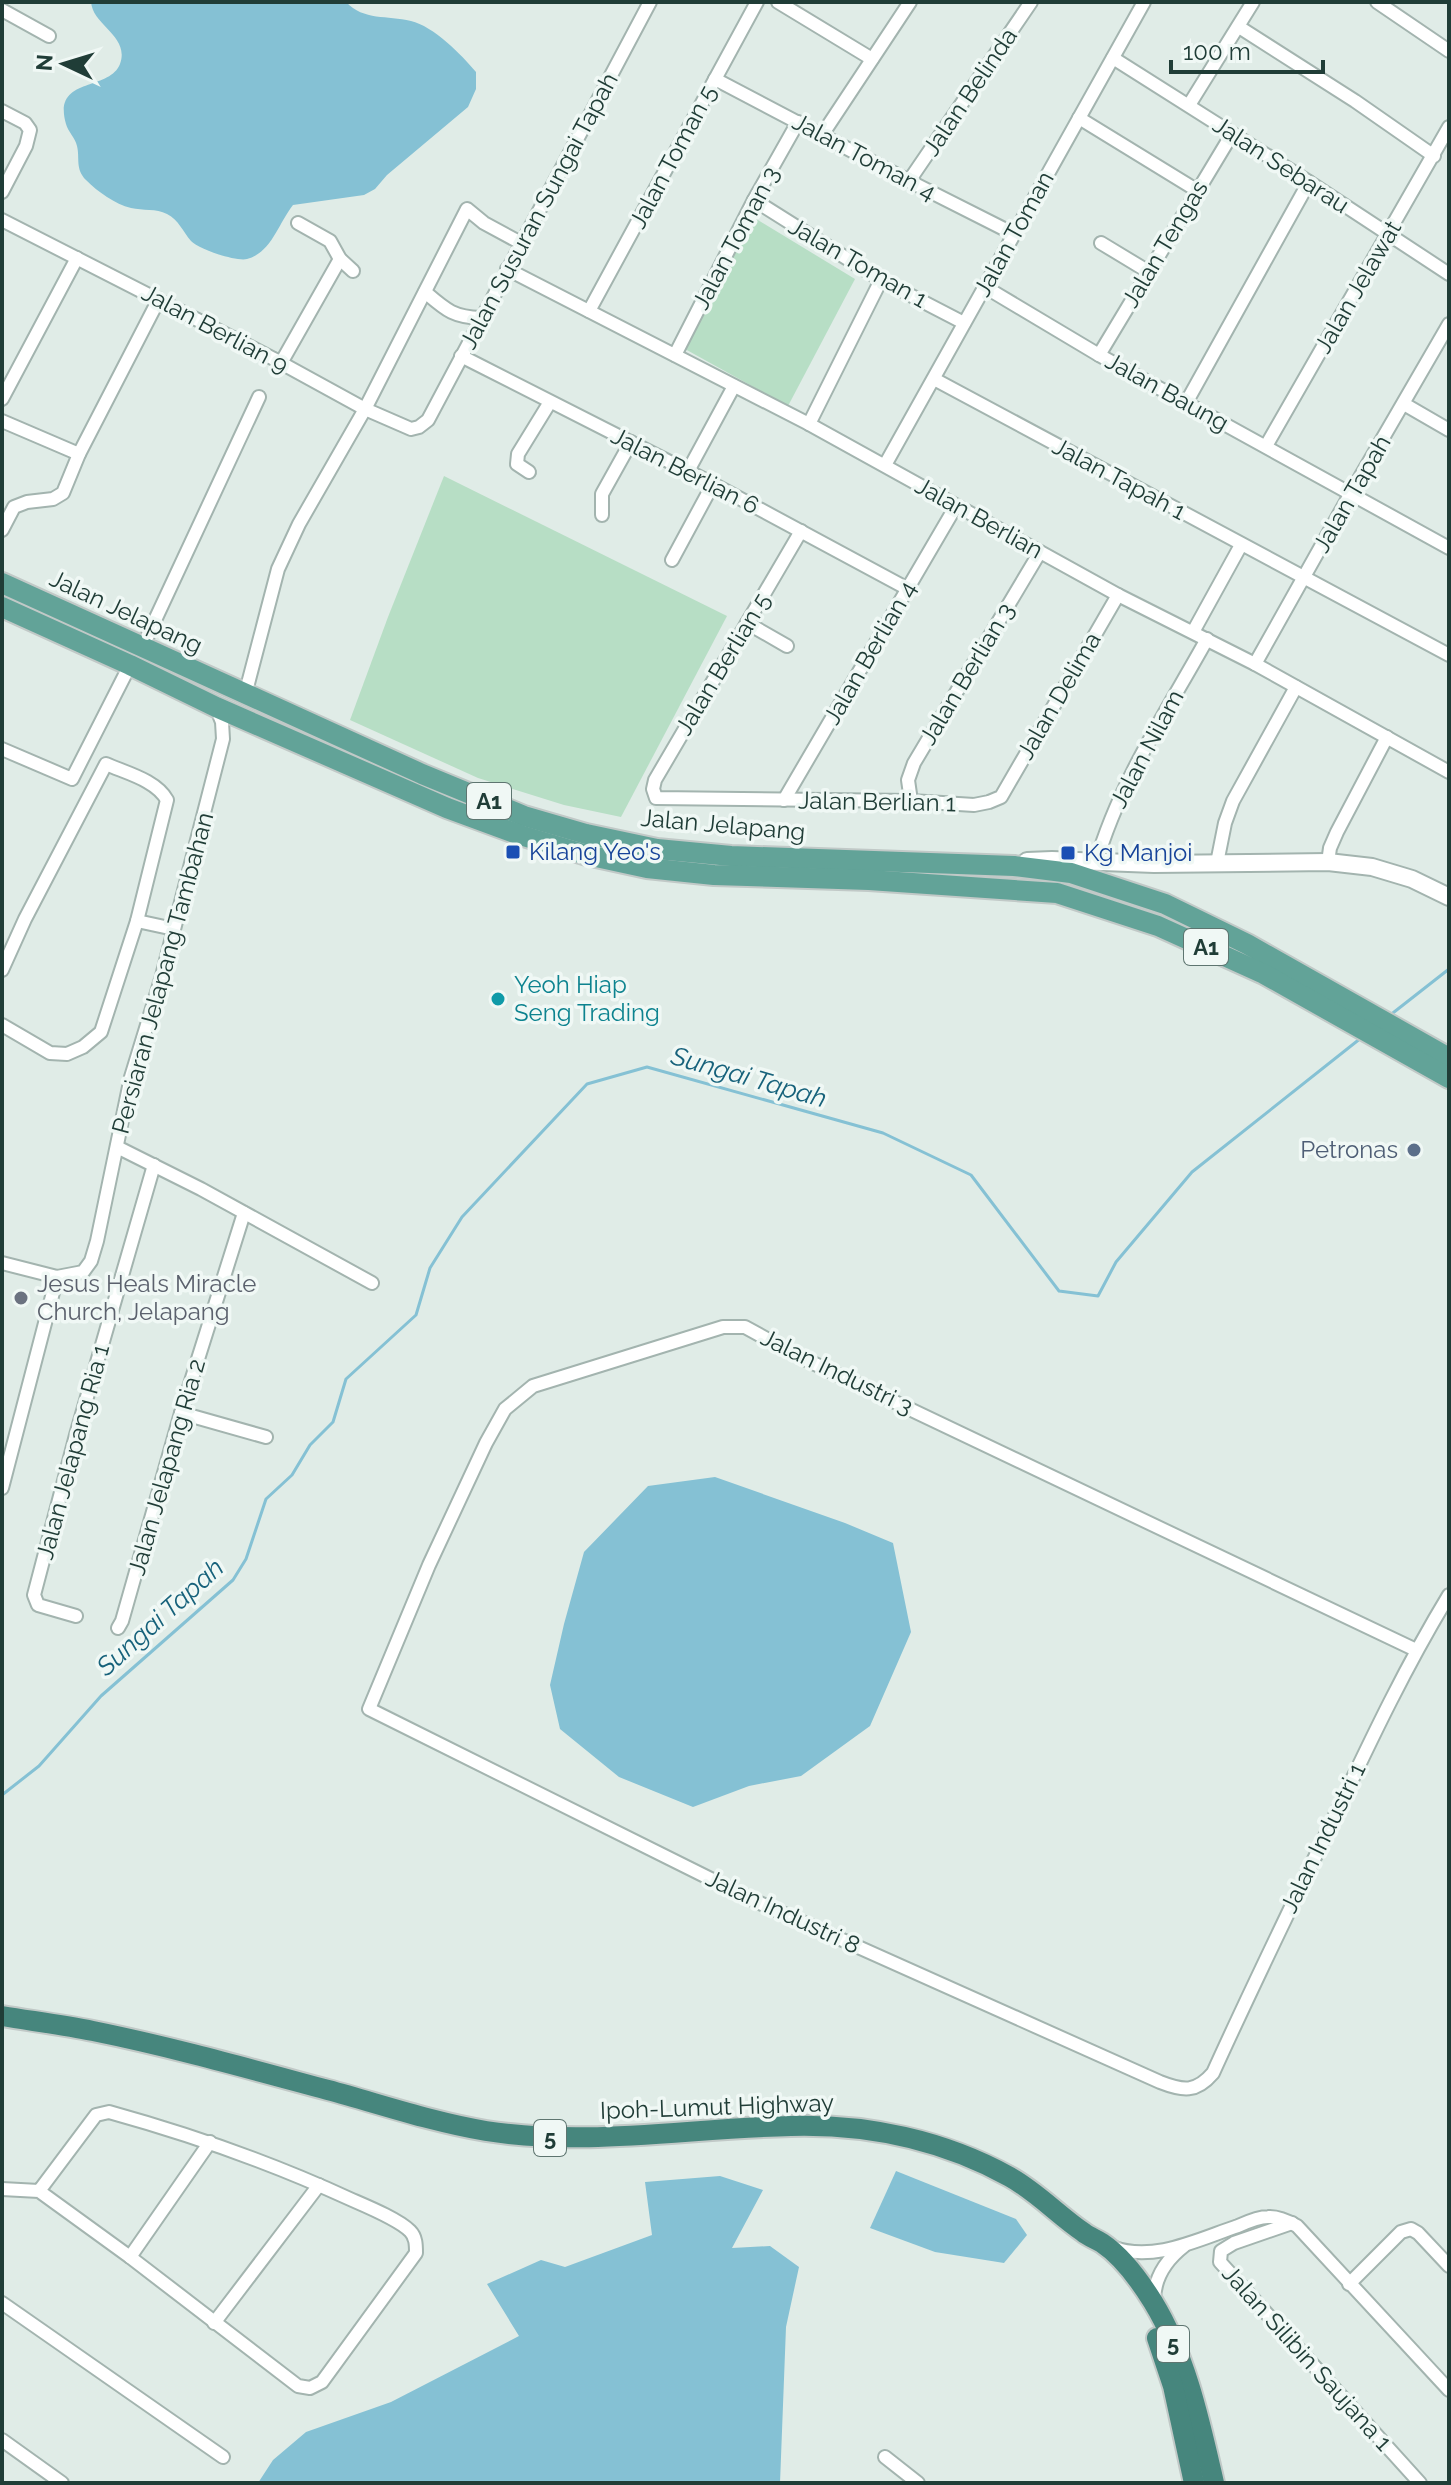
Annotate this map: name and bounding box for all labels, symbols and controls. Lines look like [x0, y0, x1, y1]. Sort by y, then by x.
street label: Jalan Belinda [916, 22, 1023, 161]
north arrow [24, 24, 104, 104]
scale bar [1171, 24, 1323, 74]
text: 100 m [1183, 37, 1251, 66]
text: N [30, 53, 58, 72]
street label: Jalan Susuran Sungai Tapah [453, 68, 624, 354]
street label: Jalan Toman 5 [623, 80, 722, 233]
street label: Jalan Toman 4 [788, 107, 941, 206]
street label: Jalan Sebarau [1208, 110, 1355, 219]
street label: Jalan Toman 3 [686, 161, 785, 314]
street label: Jalan Toman [967, 166, 1060, 301]
street label: Jalan Tengas [1115, 175, 1214, 312]
street label: Jalan Toman 1 [784, 211, 933, 314]
street label: Jalan Jelawat [1308, 215, 1407, 358]
street label: Jalan Berlian 9 [137, 278, 293, 379]
street label: Jalan Baung [1101, 346, 1234, 437]
street label: Jalan Berlian 6 [606, 421, 764, 520]
street label: Jalan Tapah [1306, 430, 1397, 558]
street label: Jalan Tapah 1 [1048, 431, 1191, 526]
street label: Jalan Berlian [910, 471, 1048, 565]
street label: Jalan Jelapang [45, 563, 207, 660]
street label: Jalan Berlian 4 [817, 576, 922, 730]
street label: Jalan Berlian 5 [669, 587, 776, 740]
street label: Jalan Berlian 3 [913, 598, 1020, 750]
street label: Jalan Delima [1010, 627, 1107, 765]
street label: Jalan Nilam [1103, 685, 1190, 813]
road number: A1 [467, 783, 511, 819]
street label: Jalan Berlian 1 [798, 786, 956, 817]
street label: Jalan Jelapang [639, 803, 807, 846]
street label: Persiaran Jelapang Tambahan [106, 809, 219, 1137]
place label: Kilang Yeo's [529, 837, 661, 866]
place label: Kg Manjoi [1084, 838, 1193, 867]
marker: Kilang Yeo's [504, 843, 522, 861]
marker: Kg Manjoi [1059, 844, 1077, 862]
road number: A1 [1184, 929, 1228, 965]
place label: Yeoh Hiap Seng Trading [514, 970, 660, 1027]
marker: Yeoh Hiap Seng Trading [489, 990, 507, 1008]
water label: Sungai Tapah [667, 1040, 830, 1113]
place label: Petronas [1300, 1135, 1398, 1164]
marker: Petronas [1405, 1141, 1423, 1159]
place label: Jesus Heals Miracle Church, Jelapang [37, 1269, 256, 1326]
marker: Jesus Heals Miracle Church, Jelapang [12, 1289, 30, 1307]
street label: Jalan Industri 3 [756, 1322, 918, 1421]
street label: Jalan Jelapang Ria 1 [30, 1341, 115, 1563]
street label: Jalan Jelapang Ria 2 [122, 1355, 211, 1578]
water label: Sungai Tapah [90, 1552, 230, 1682]
street label: Jalan Industri 1 [1274, 1758, 1371, 1917]
street label: Jalan Industri 8 [701, 1863, 865, 1960]
street label: Ipoh-Lumut Highway [599, 2088, 835, 2125]
road number: 5 [534, 2120, 566, 2156]
street label: Jalan Silibin Saujana 1 [1216, 2259, 1398, 2456]
road number: 5 [1157, 2326, 1189, 2362]

